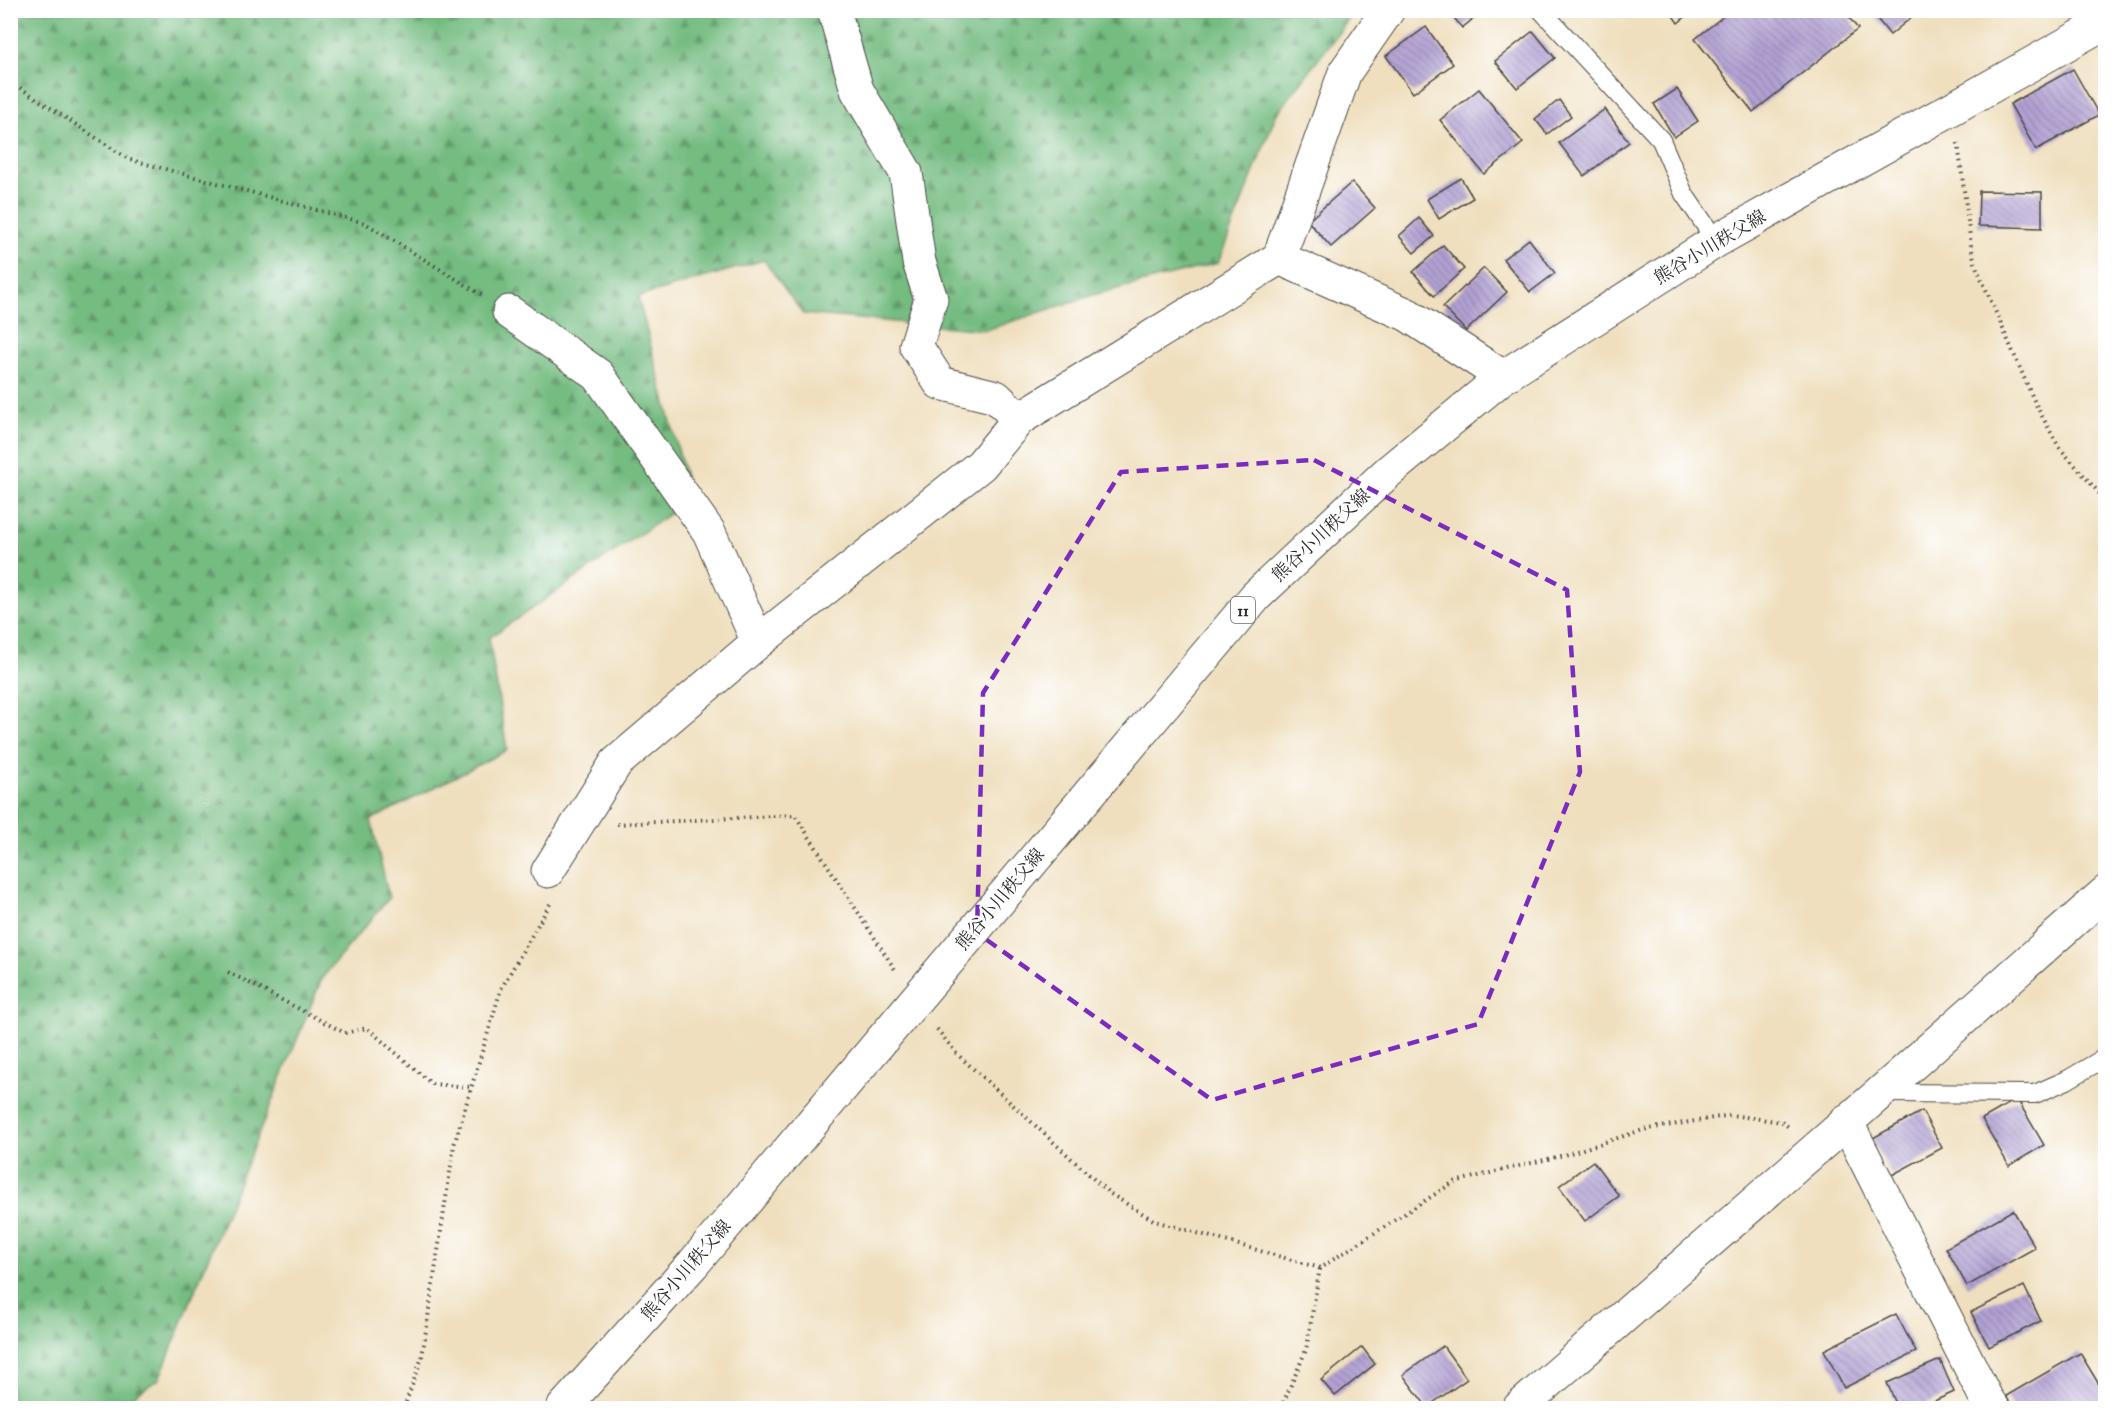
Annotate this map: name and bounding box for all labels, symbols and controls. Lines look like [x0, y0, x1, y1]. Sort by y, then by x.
street label: 熊谷小川秩父線 [1651, 206, 1770, 290]
street label: 熊谷小川秩父線 [1268, 485, 1375, 587]
road number: 11 [1231, 597, 1255, 623]
street label: 熊谷小川秩父線 [952, 844, 1050, 955]
street label: 熊谷小川秩父線 [637, 1216, 736, 1325]

